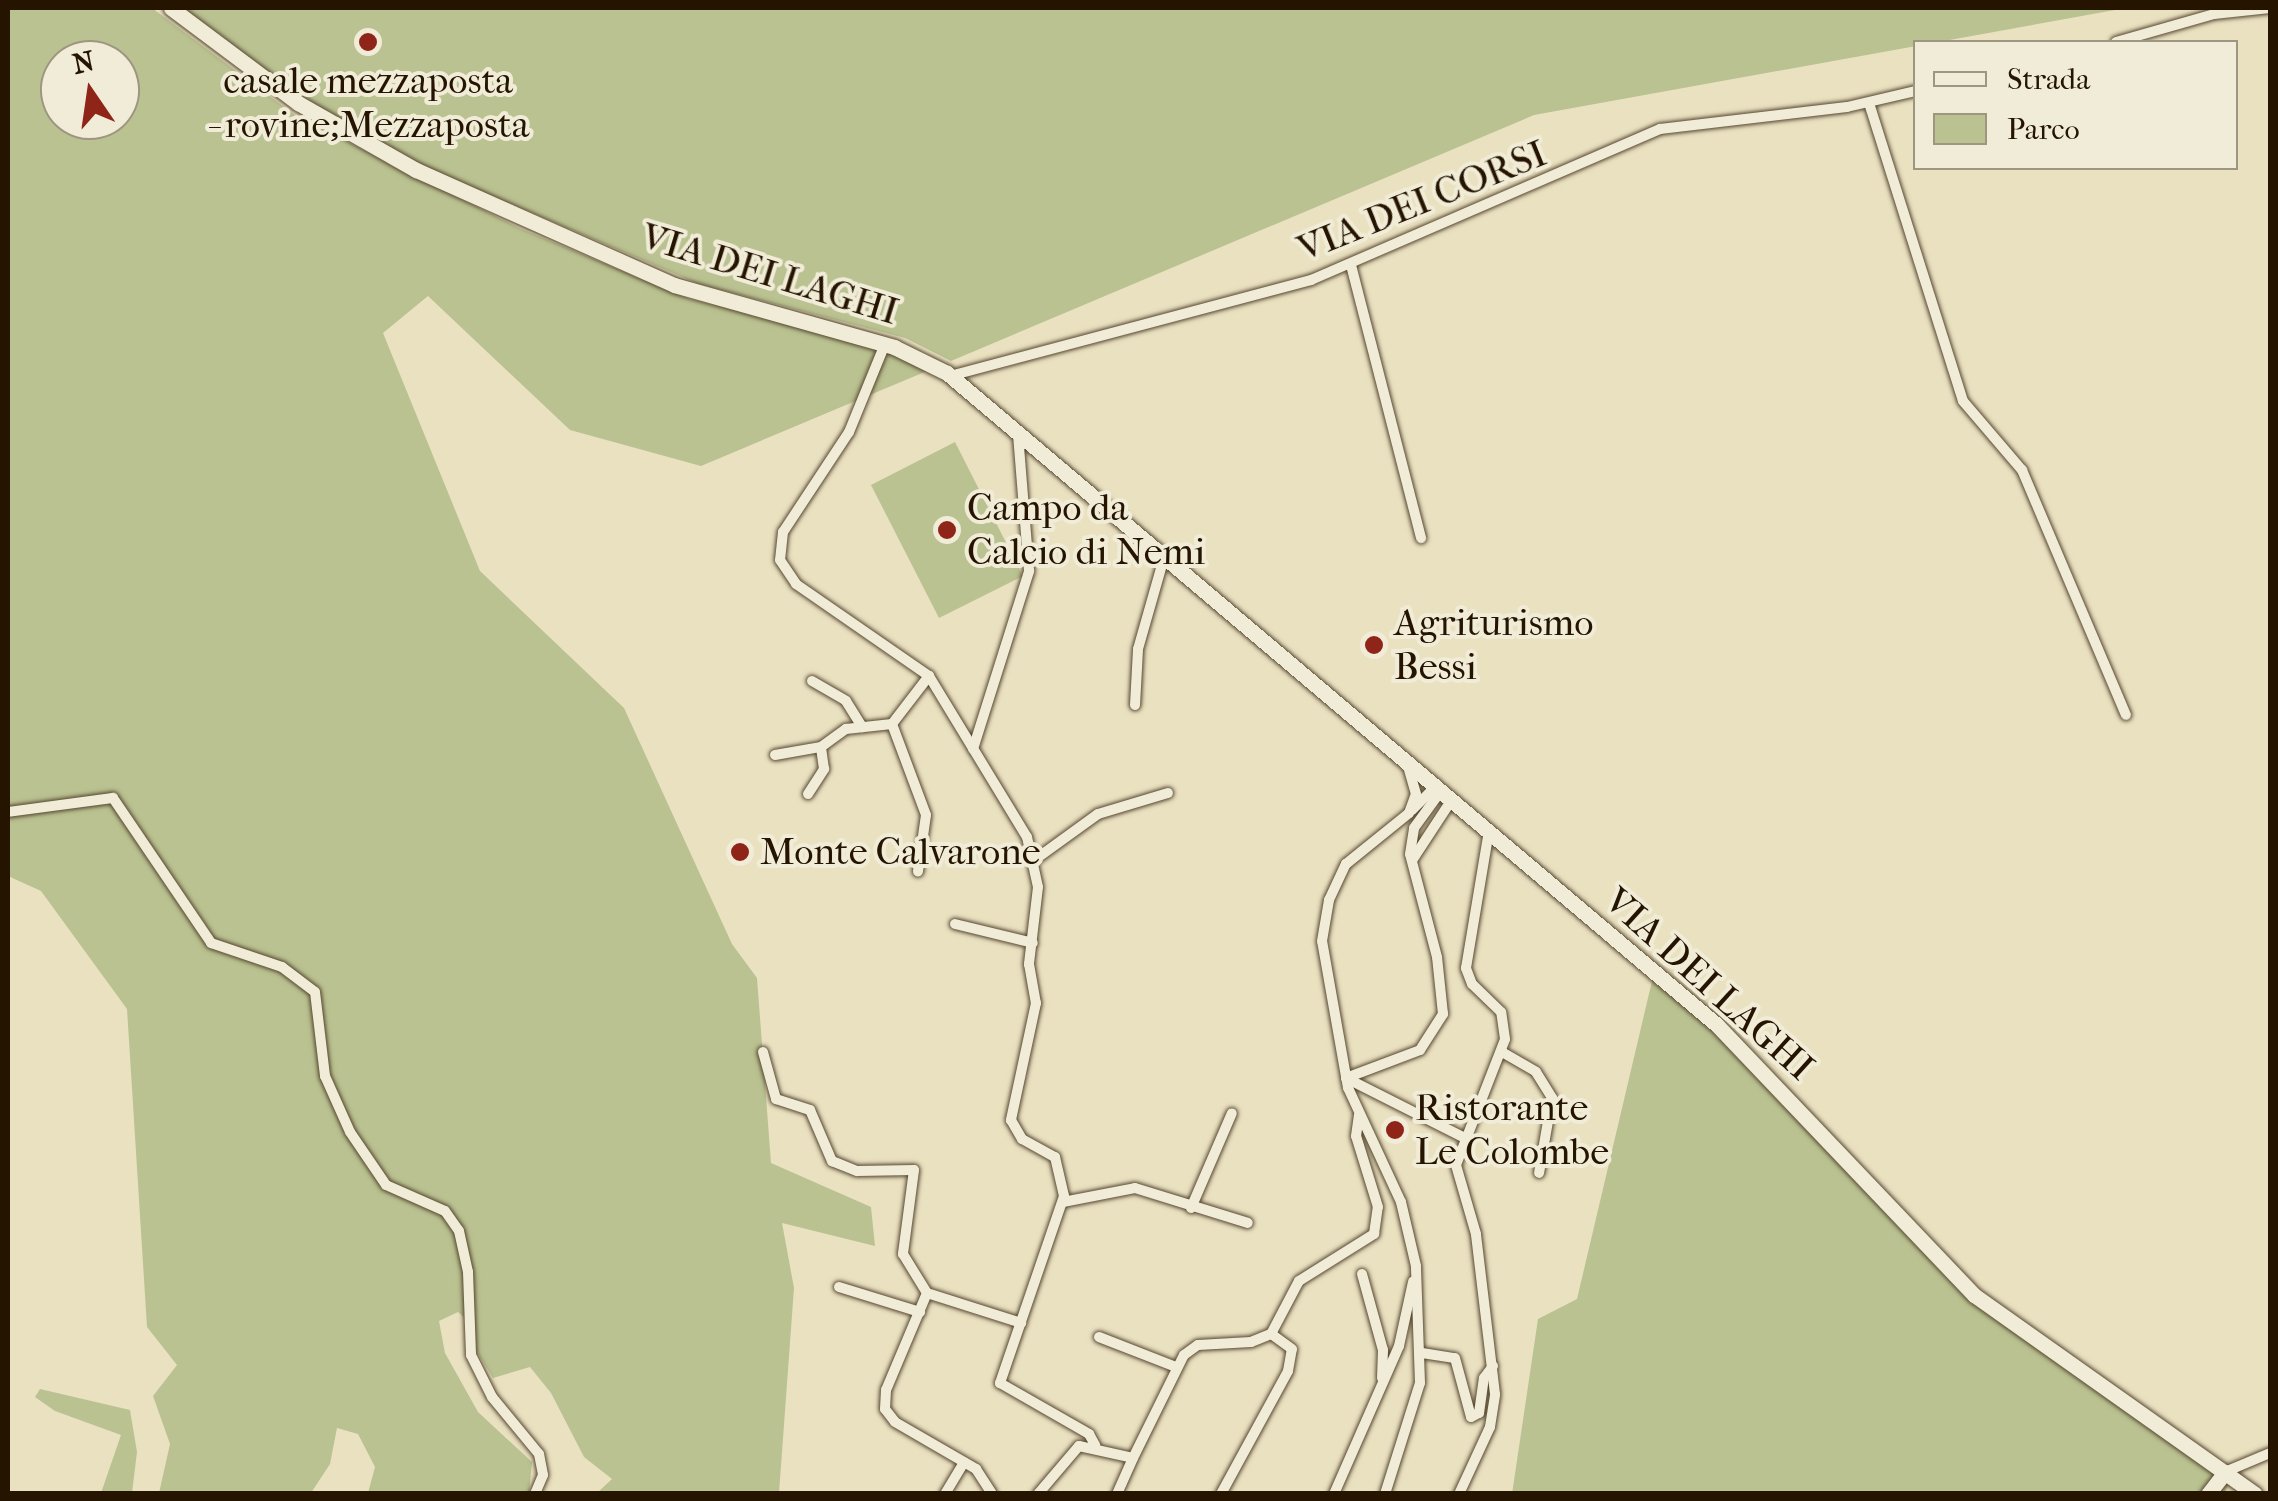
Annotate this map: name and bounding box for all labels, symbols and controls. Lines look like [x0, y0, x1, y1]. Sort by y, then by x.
marker: casale mezzaposta - rovine;Mezzaposta [357, 31, 379, 53]
north arrow [40, 40, 140, 140]
legend [1913, 40, 2238, 170]
text: N [70, 44, 98, 81]
place label: casale mezzaposta - rovine;Mezzaposta [207, 58, 529, 147]
text: Strada [2007, 62, 2090, 97]
text: Parco [2007, 112, 2080, 147]
street label: VIA DEI CORSI [1291, 130, 1553, 272]
street label: VIA DEI LAGHI [636, 213, 904, 335]
place label: Campo da Calcio di Nemi [967, 485, 1205, 574]
marker: Campo da Calcio di Nemi [936, 519, 958, 541]
place label: Agriturismo Bessi [1394, 600, 1594, 689]
marker: Agriturismo Bessi [1363, 634, 1385, 656]
place label: Monte Calvarone [760, 829, 1041, 875]
marker: Monte Calvarone [729, 841, 751, 863]
street label: VIA DEI LAGHI [1595, 878, 1823, 1090]
place label: Ristorante Le Colombe [1415, 1085, 1609, 1174]
marker: Ristorante Le Colombe [1384, 1119, 1406, 1141]

